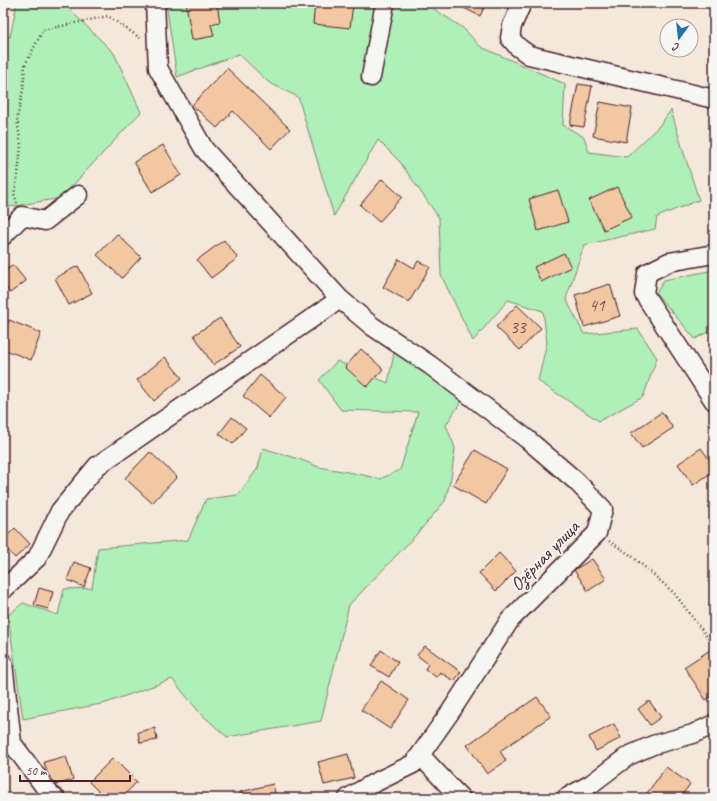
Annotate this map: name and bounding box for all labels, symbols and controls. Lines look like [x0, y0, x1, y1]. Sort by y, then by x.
north arrow [659, 18, 699, 58]
text: С [670, 40, 681, 55]
house number: 41 [589, 295, 606, 316]
house number: 33 [510, 317, 527, 338]
street label: Озёрная улица [505, 514, 585, 596]
scale bar [20, 757, 130, 783]
text: 50 m [26, 763, 48, 779]

